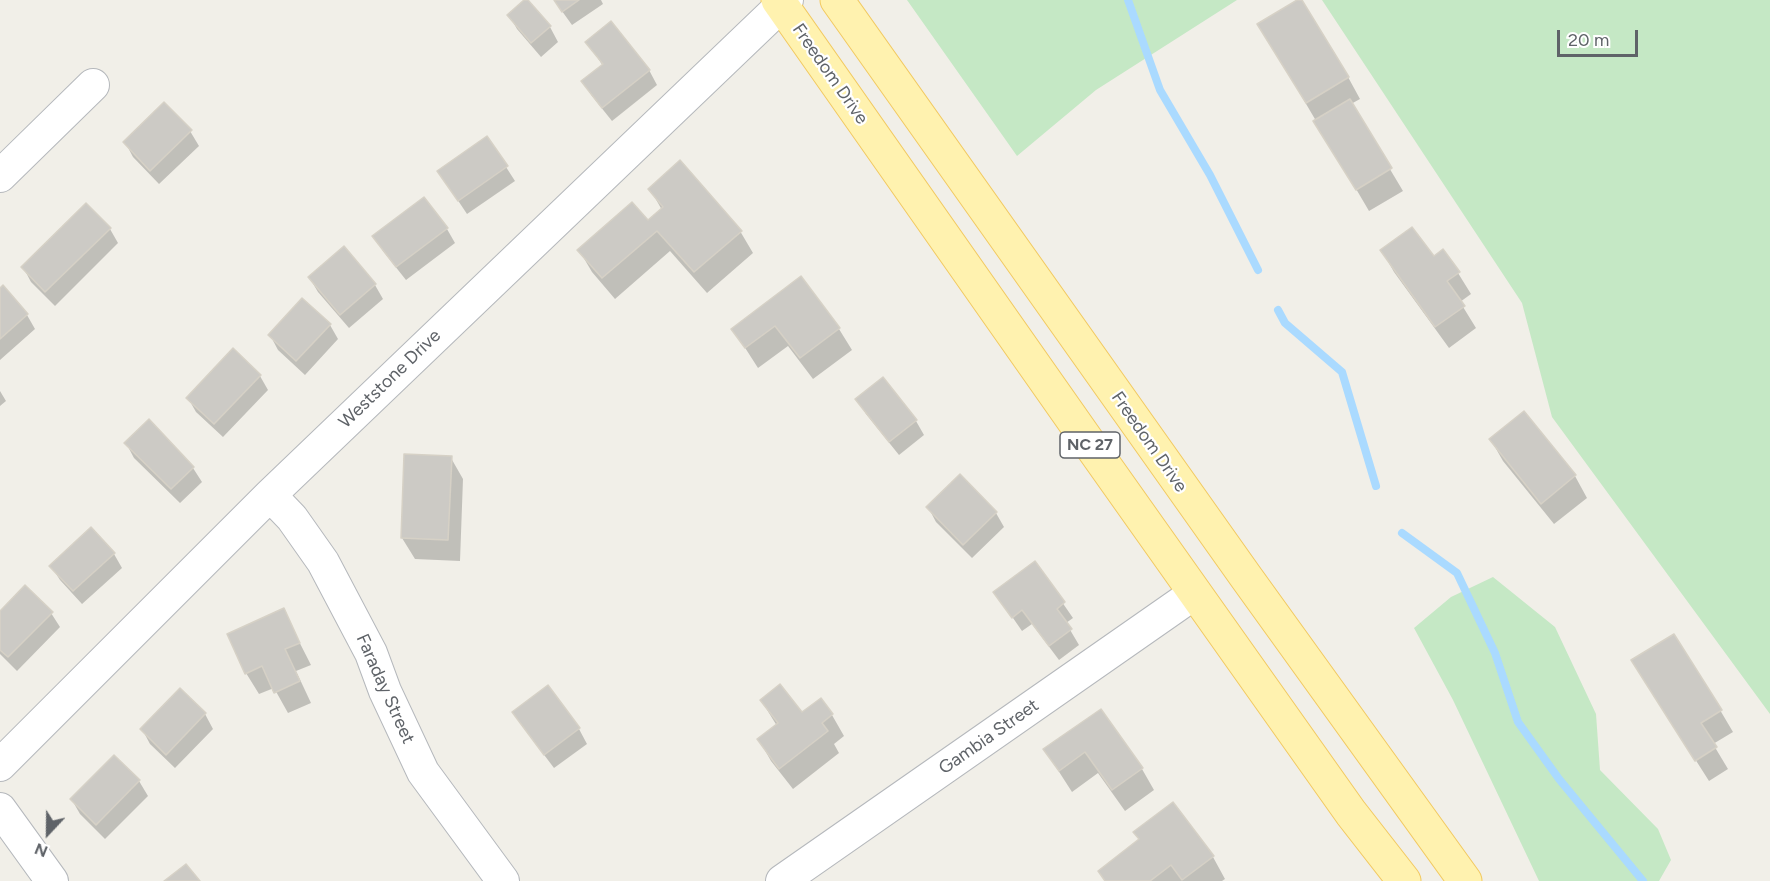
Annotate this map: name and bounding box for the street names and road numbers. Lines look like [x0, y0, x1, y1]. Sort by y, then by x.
street label: Freedom Drive [787, 20, 873, 128]
street label: Weststone Drive [335, 325, 445, 433]
street label: Freedom Drive [1106, 388, 1192, 496]
road number: NC 27 [1060, 432, 1120, 458]
street label: Faraday Street [351, 631, 419, 747]
street label: Gambia Street [935, 695, 1043, 779]

